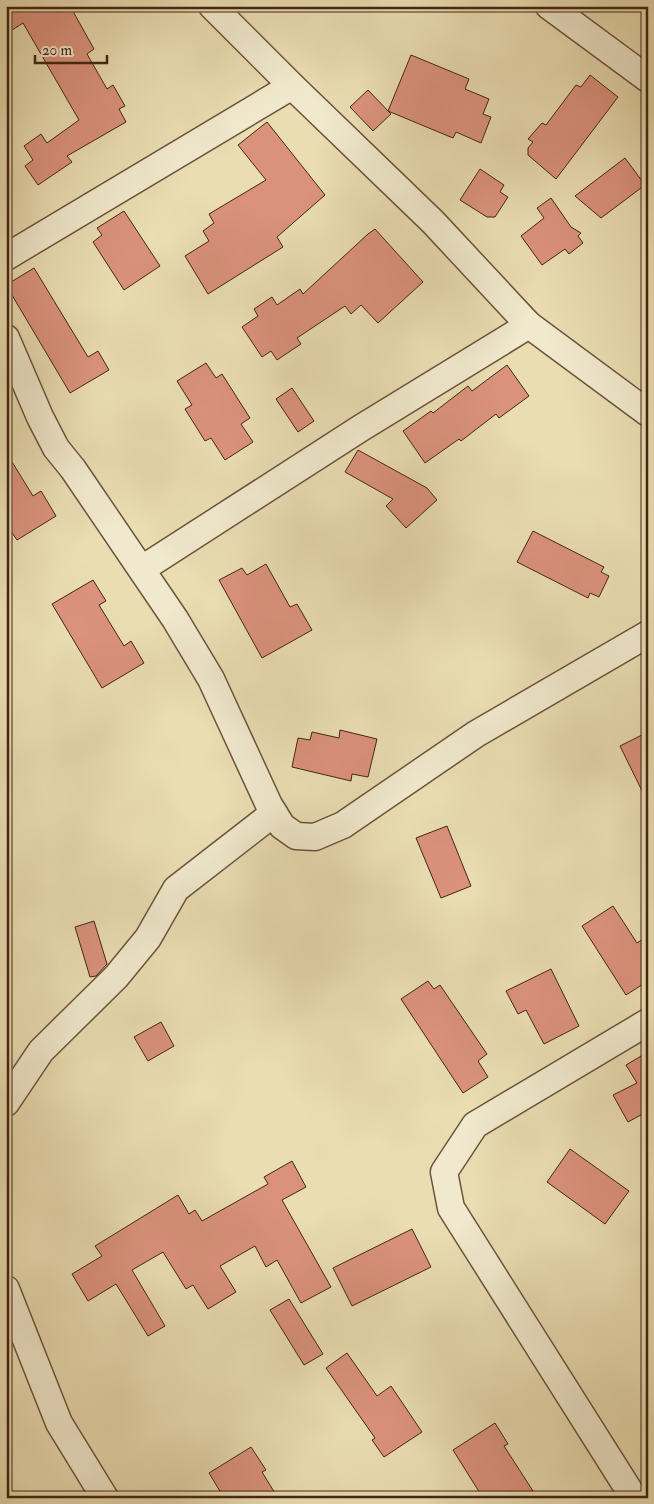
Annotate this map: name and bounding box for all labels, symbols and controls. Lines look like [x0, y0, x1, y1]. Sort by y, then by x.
scale bar [35, 32, 108, 64]
text: 20 m [42, 41, 72, 60]

